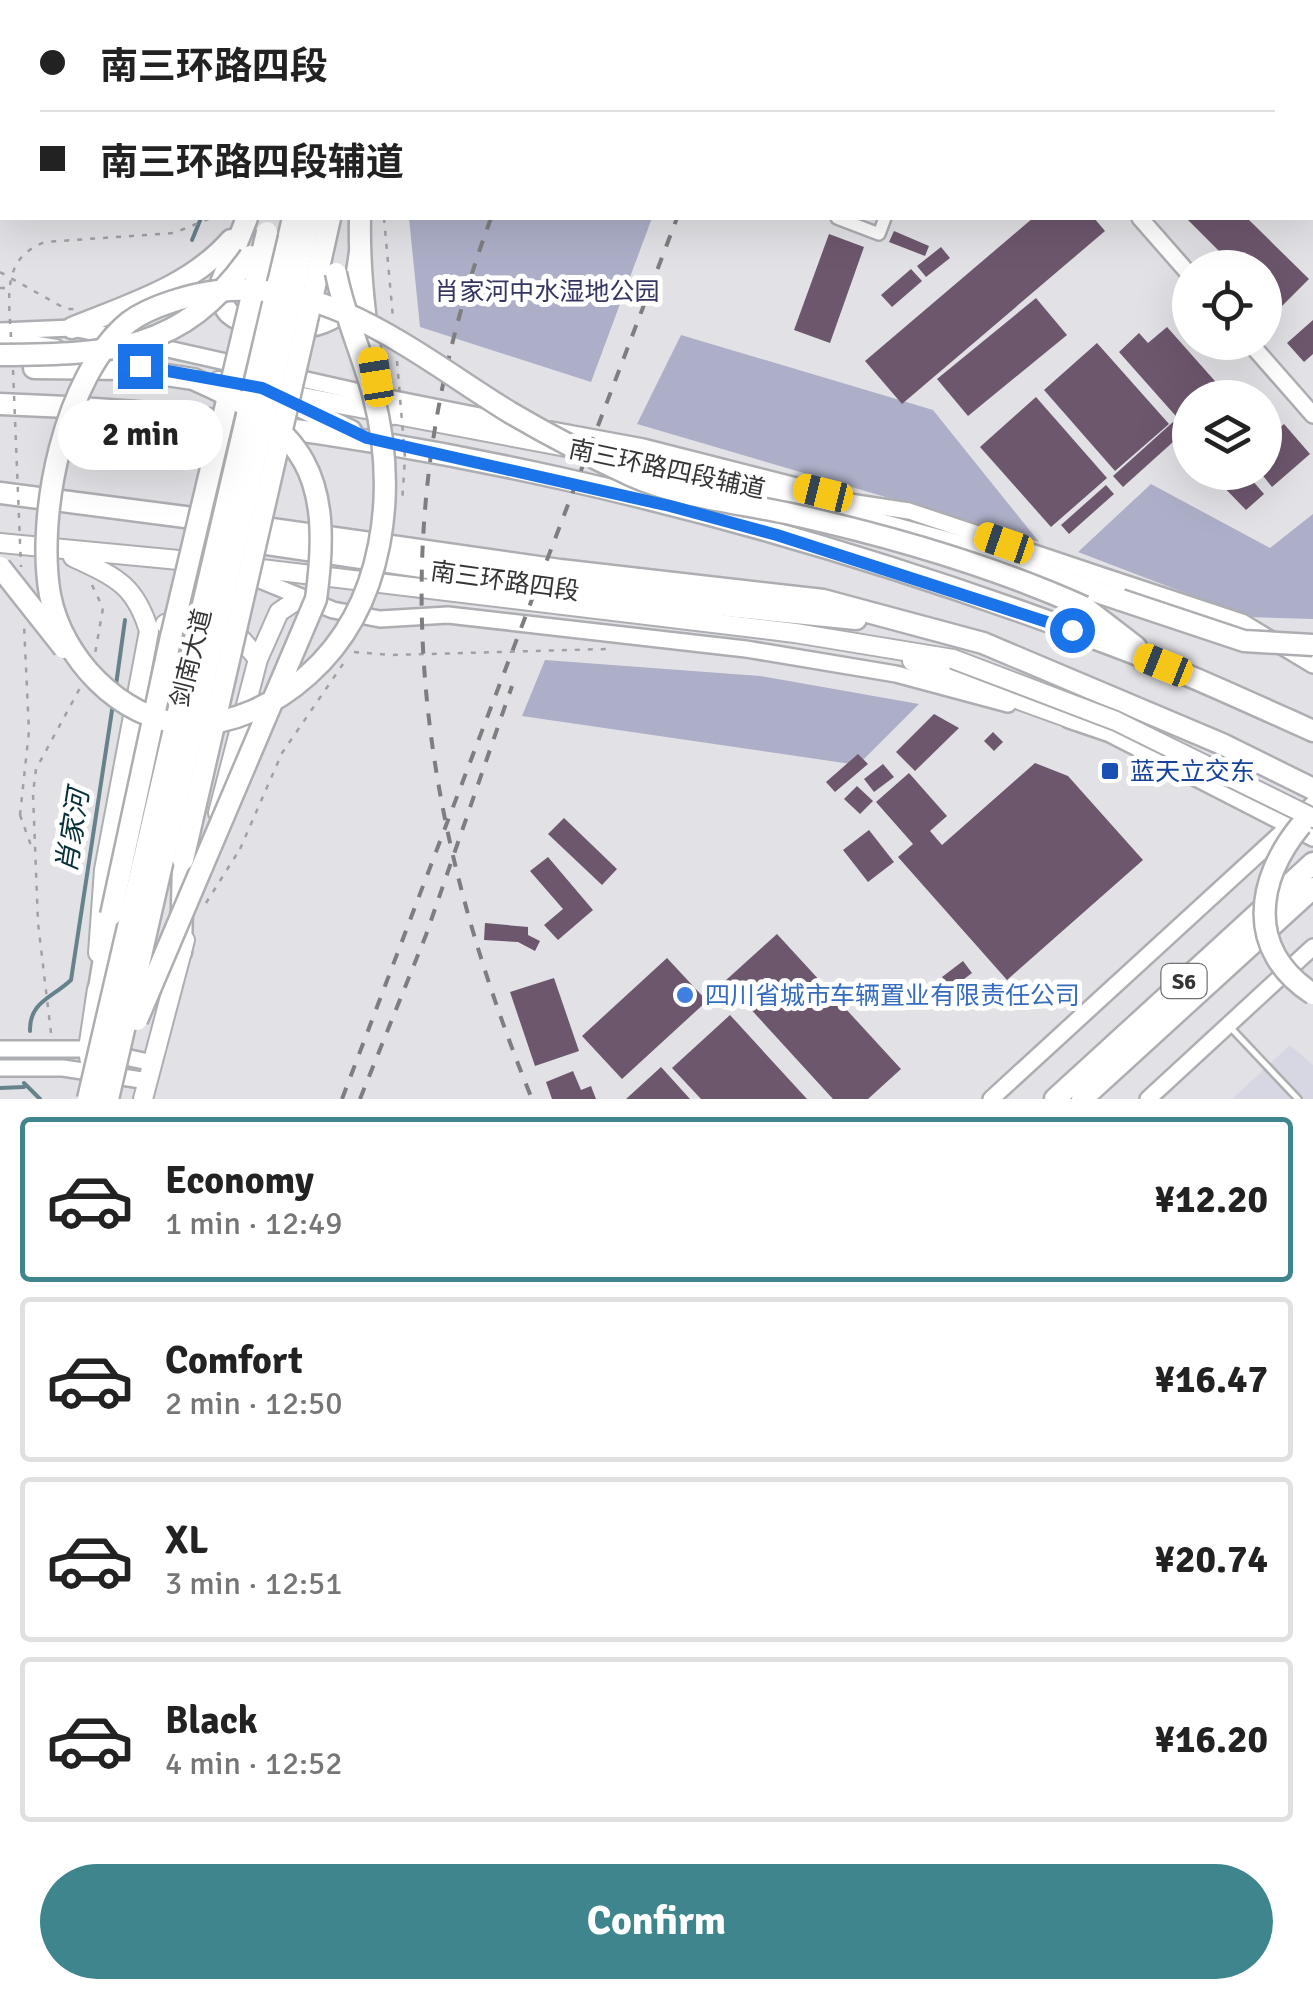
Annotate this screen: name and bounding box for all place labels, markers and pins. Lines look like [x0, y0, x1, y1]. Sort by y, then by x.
place label: 蓝天立交东 [1130, 756, 1255, 787]
marker: 蓝天立交东 [1099, 760, 1121, 782]
place label: 四川省城市车辆置业有限责任公司 [705, 980, 1080, 1011]
marker: 四川省城市车辆置业有限责任公司 [674, 984, 696, 1006]

